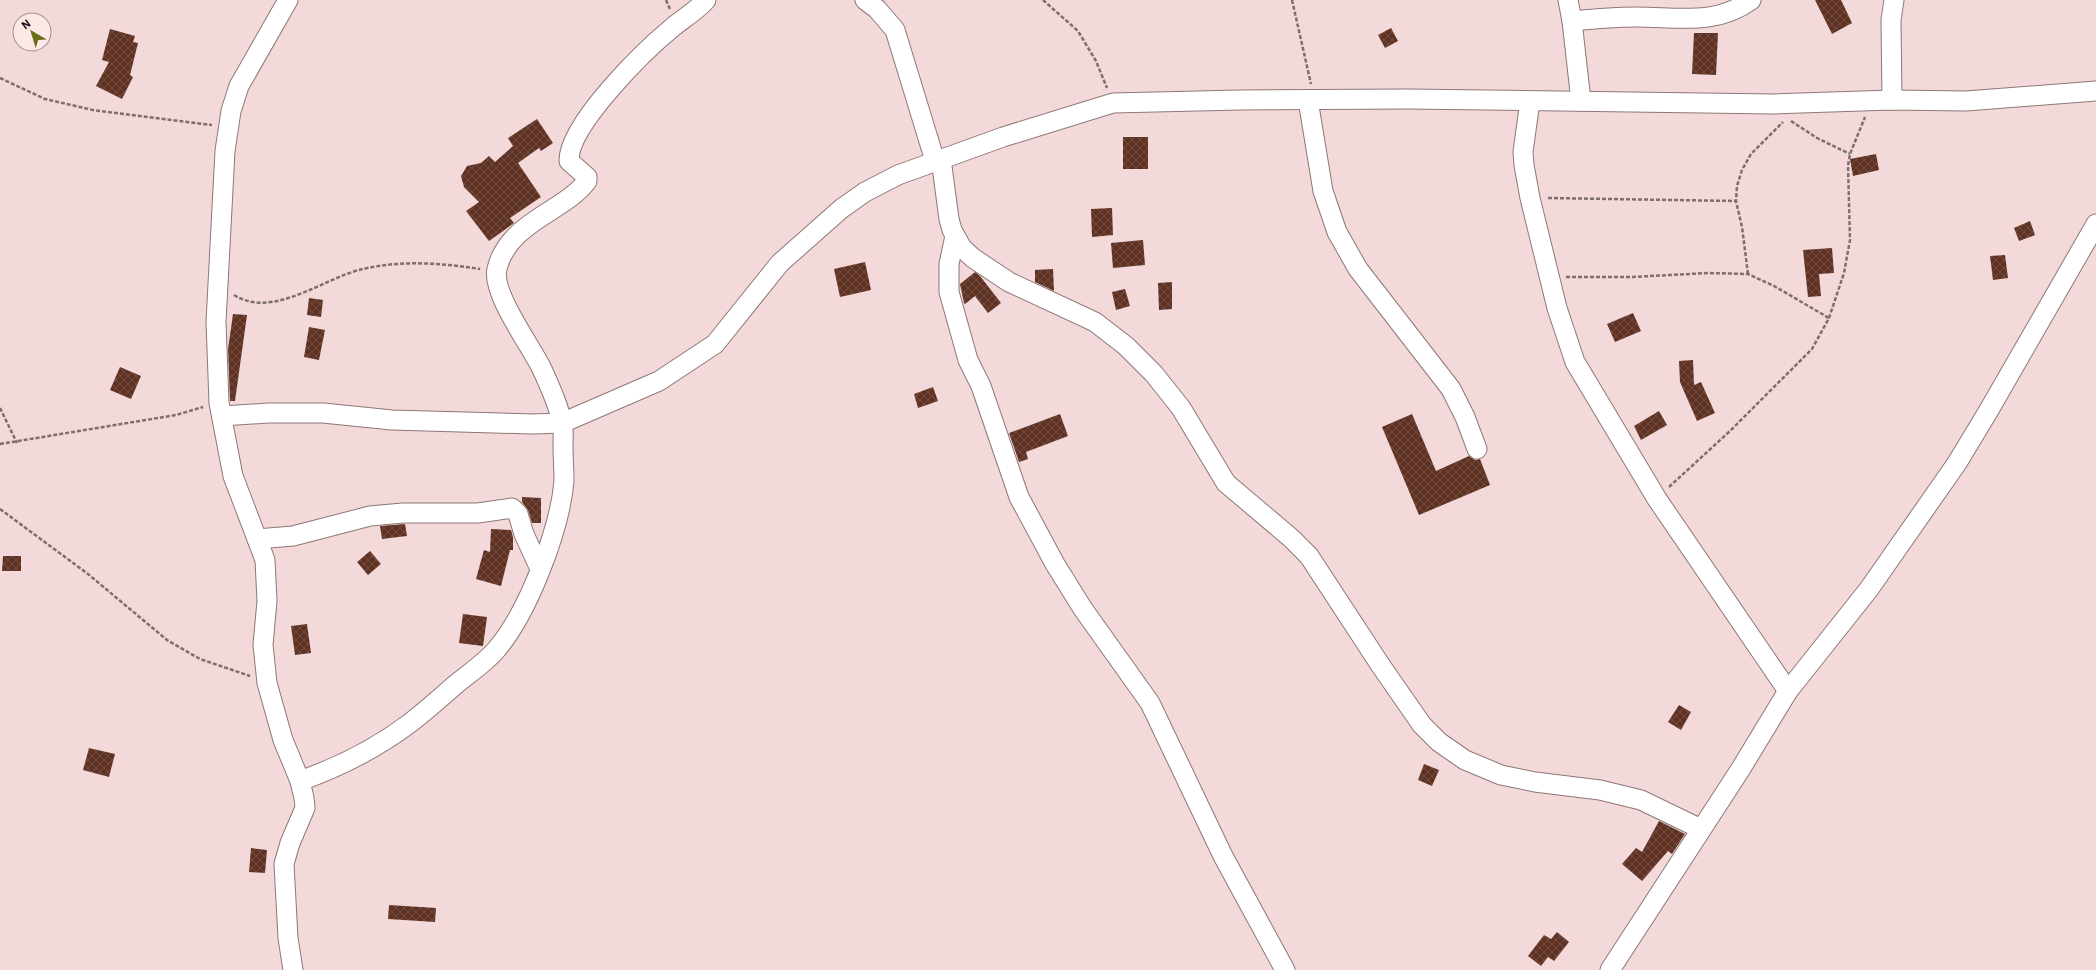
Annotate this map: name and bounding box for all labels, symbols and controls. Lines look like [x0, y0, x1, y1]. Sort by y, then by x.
north arrow [12, 12, 52, 52]
text: N [18, 16, 33, 32]

